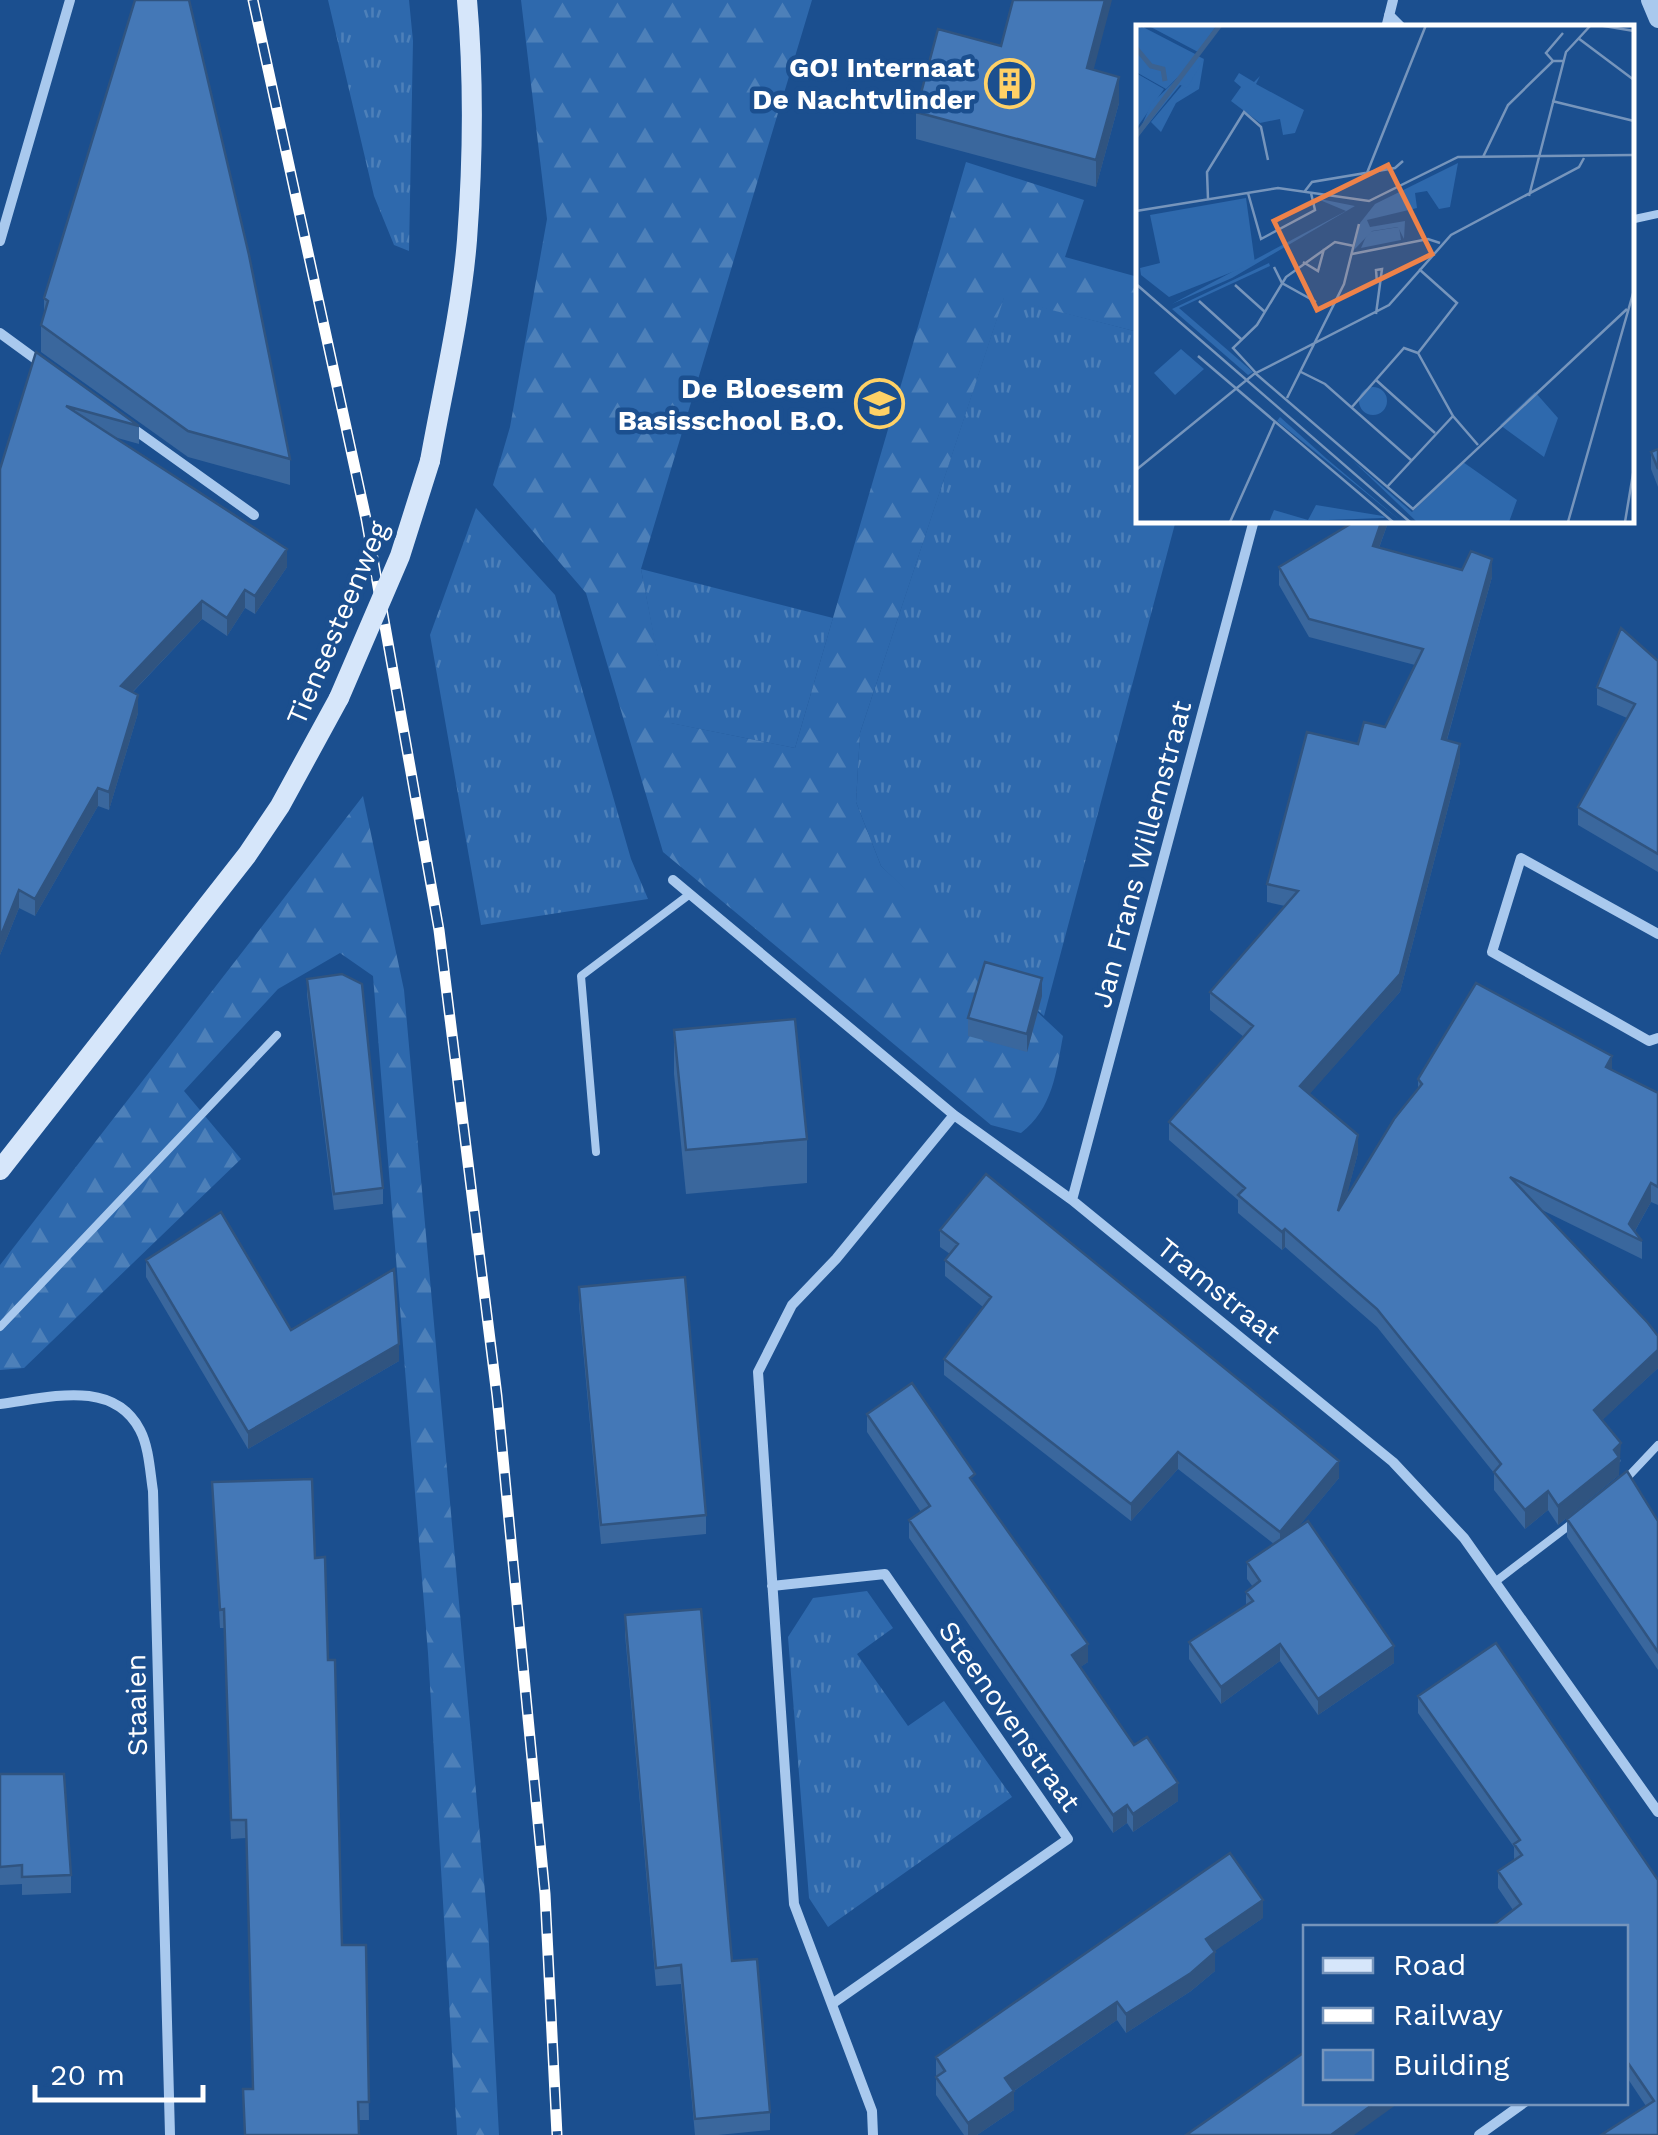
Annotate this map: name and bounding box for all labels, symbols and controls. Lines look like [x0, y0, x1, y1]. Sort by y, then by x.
inset map [1136, 25, 1633, 522]
place label: GO! Internaat De Nachtvlinder [752, 51, 975, 116]
building icon: GO! Internaat De Nachtvlinder [984, 57, 1036, 109]
place label: De Bloesem Basisschool B.O. [618, 372, 844, 437]
school or university icon: De Bloesem Basisschool B.O. [853, 378, 905, 430]
street label: Tiensesteenweg [280, 516, 395, 730]
street label: Jan Frans Willemstraat [1085, 697, 1198, 1011]
street label: Tramstraat [1150, 1231, 1287, 1350]
street label: Steenovenstraat [932, 1615, 1088, 1818]
street label: Staaien [119, 1654, 154, 1756]
legend [1303, 1925, 1628, 2105]
text: Road [1393, 1947, 1466, 1982]
text: Railway [1393, 1997, 1503, 2032]
scale bar [35, 2040, 202, 2102]
text: Building [1393, 2047, 1510, 2082]
text: 20 m [50, 2057, 125, 2092]

